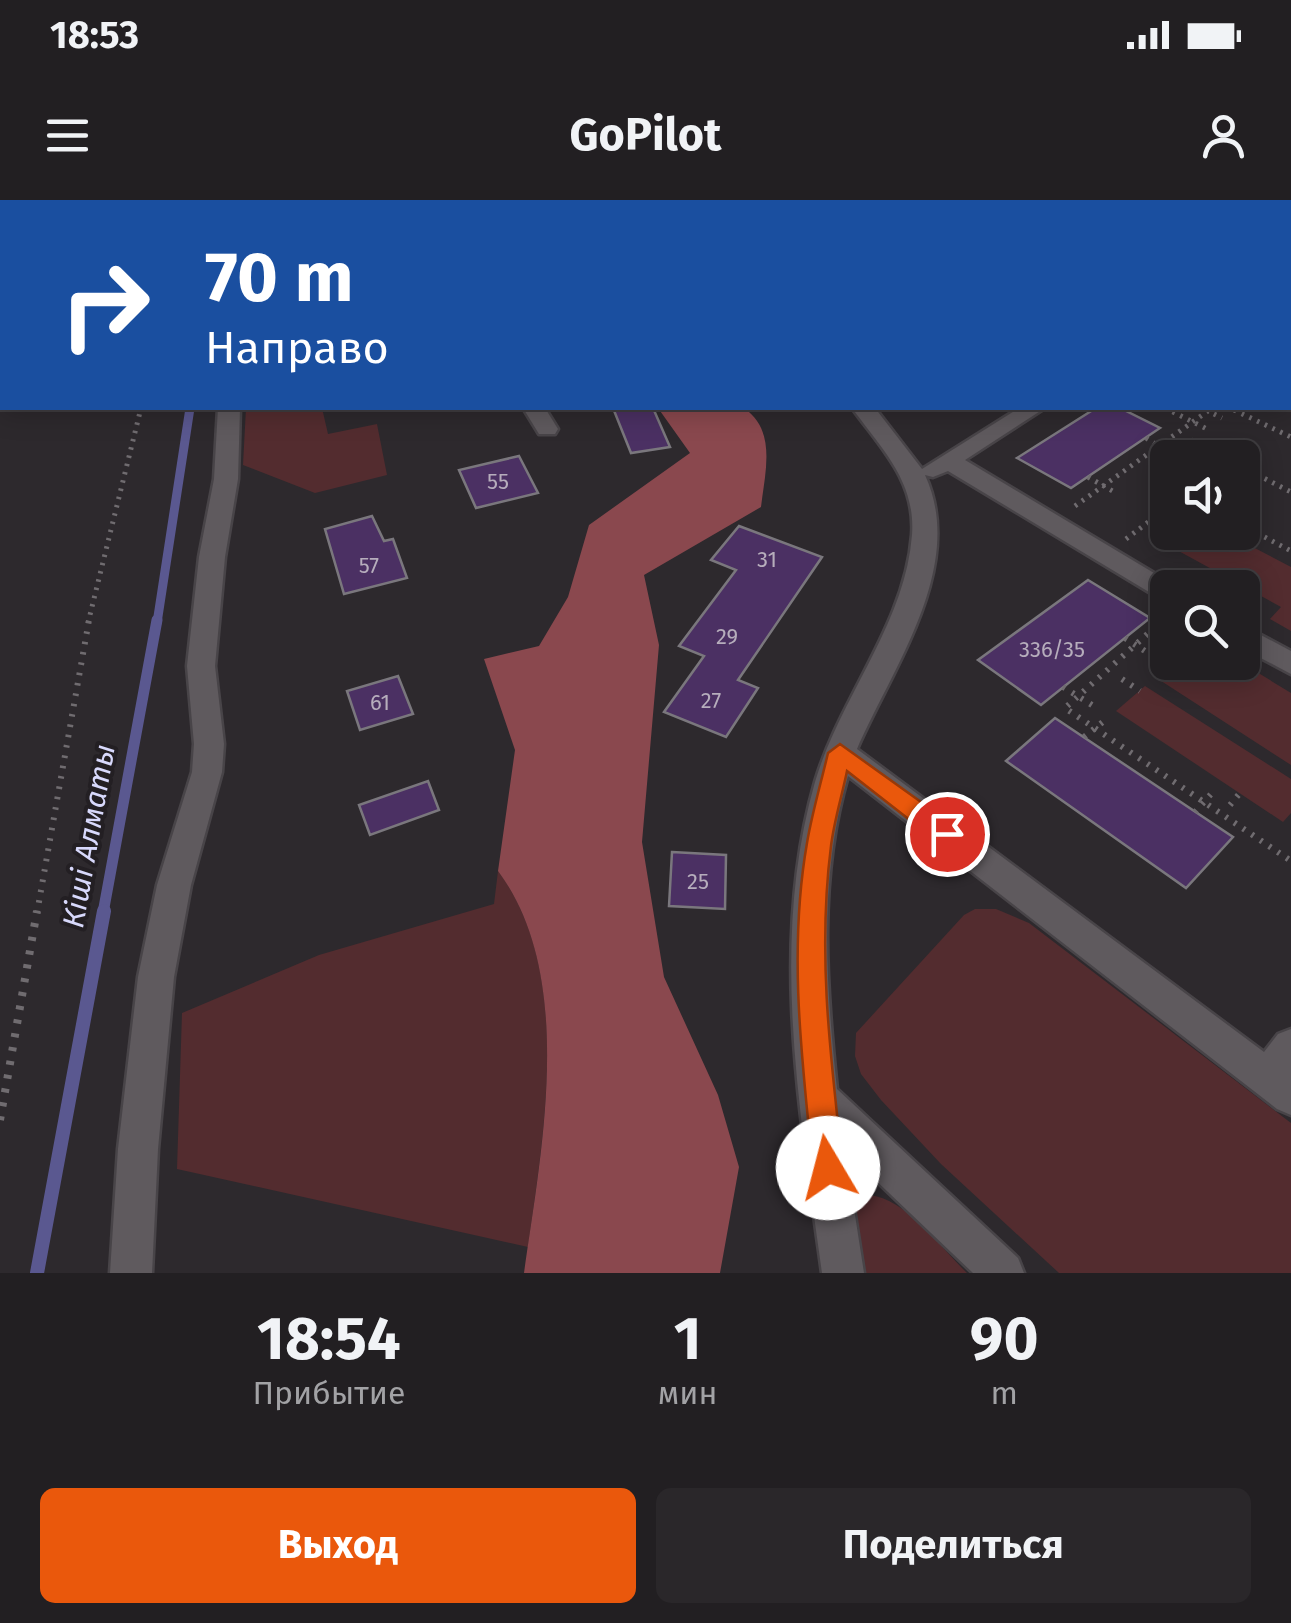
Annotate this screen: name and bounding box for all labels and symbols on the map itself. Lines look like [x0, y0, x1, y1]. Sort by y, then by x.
house number: 55 [487, 468, 509, 495]
house number: 31 [757, 546, 777, 573]
house number: 57 [359, 552, 379, 579]
house number: 29 [716, 623, 738, 650]
house number: 336/35 [1019, 636, 1085, 663]
house number: 27 [701, 687, 721, 714]
house number: 61 [370, 689, 390, 716]
water label: Кіші Алматы [55, 741, 123, 931]
pin [905, 792, 990, 877]
house number: 25 [687, 868, 709, 895]
position arrow [776, 1116, 880, 1220]

